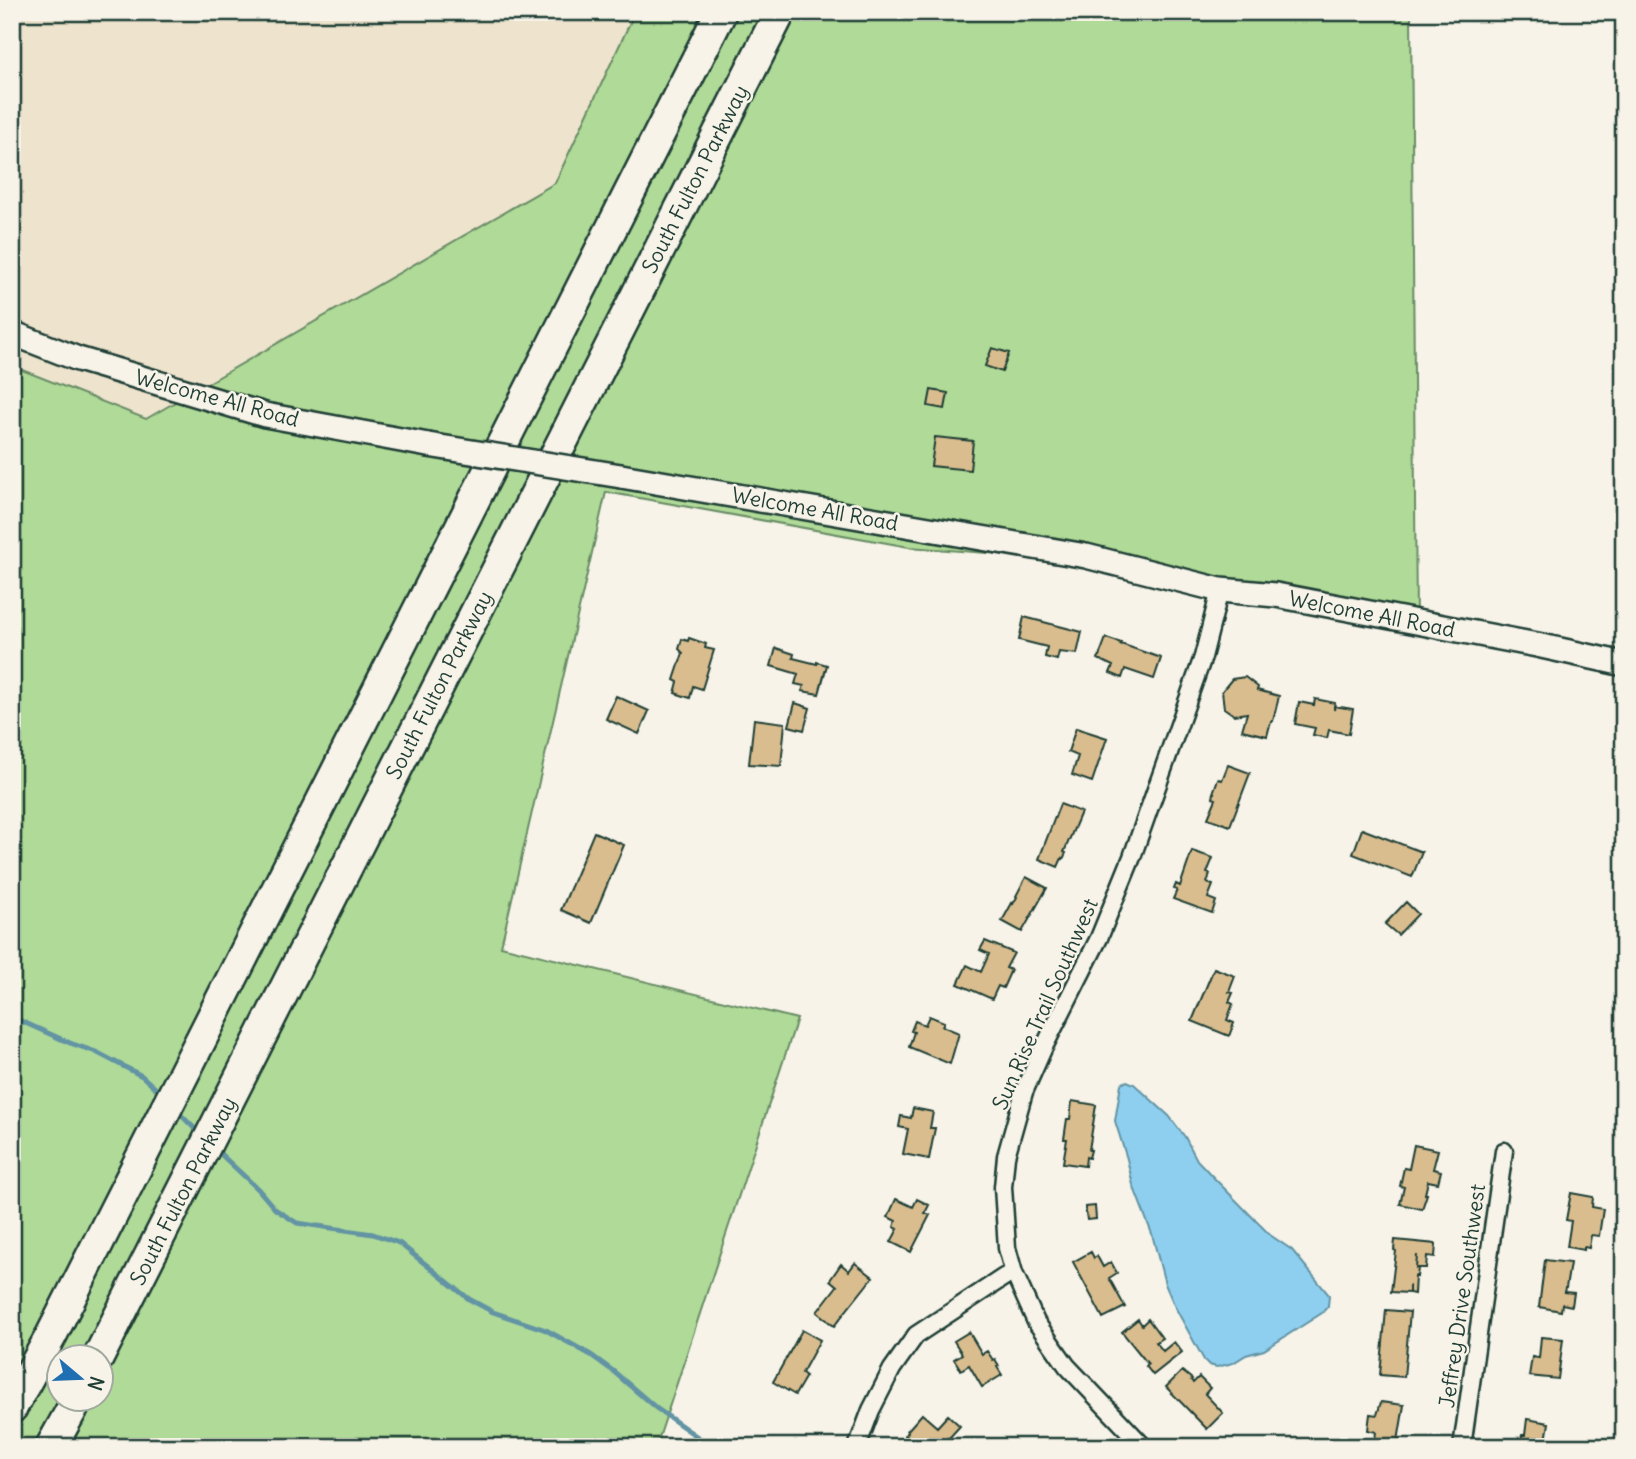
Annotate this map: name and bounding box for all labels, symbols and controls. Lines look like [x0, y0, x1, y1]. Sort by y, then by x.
street label: South Fulton Parkway [636, 80, 754, 278]
street label: Welcome All Road [132, 363, 302, 433]
street label: Welcome All Road [730, 481, 900, 537]
street label: Welcome All Road [1287, 585, 1457, 643]
street label: South Fulton Parkway [380, 586, 498, 784]
street label: Sun Rise Trail Southwest [986, 894, 1104, 1114]
street label: South Fulton Parkway [124, 1092, 242, 1290]
street label: Jeffrey Drive Southwest [1433, 1182, 1491, 1410]
north arrow [46, 1344, 116, 1414]
text: N [83, 1373, 110, 1394]

